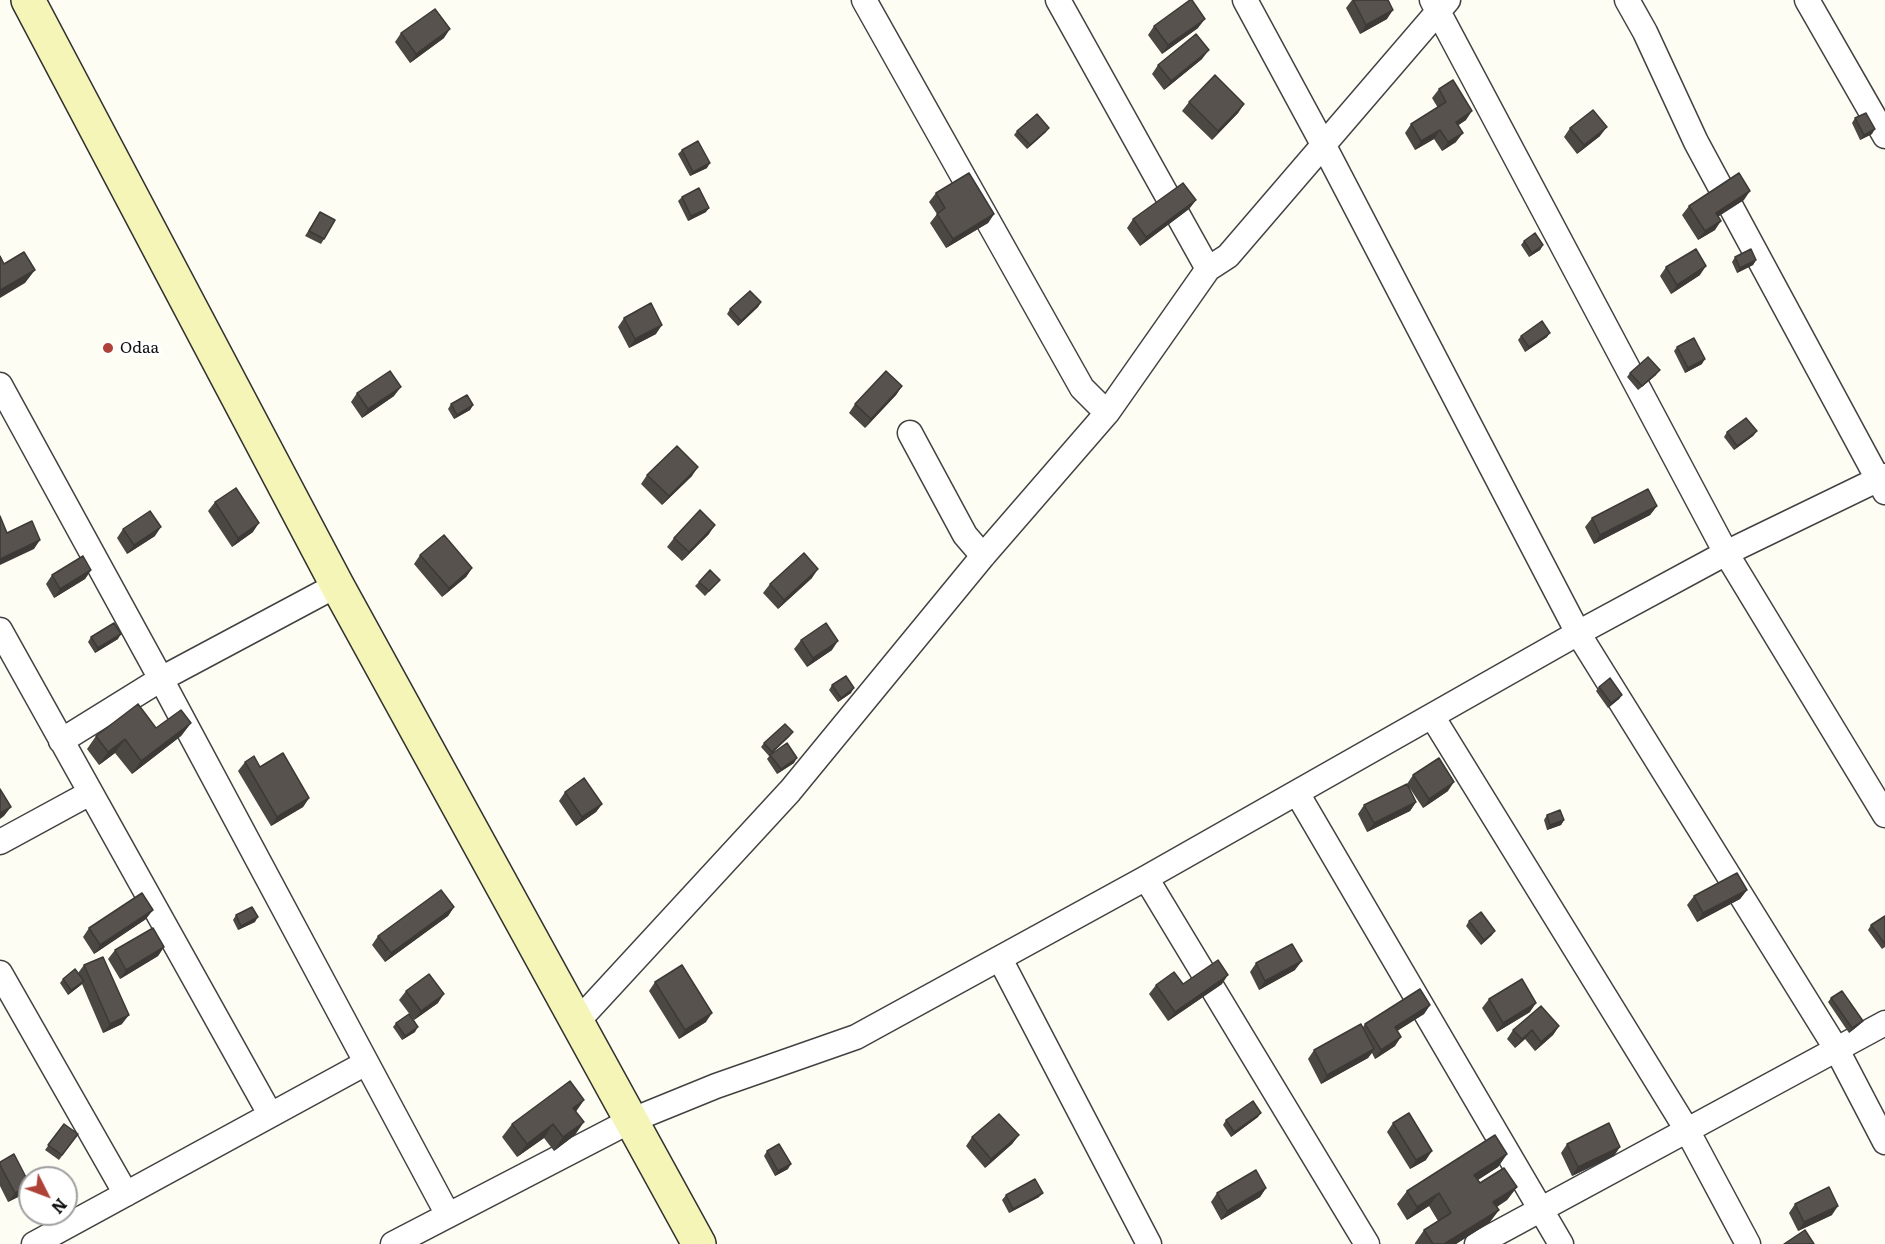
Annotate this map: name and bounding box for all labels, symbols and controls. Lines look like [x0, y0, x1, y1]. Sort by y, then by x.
place label: Odaa [120, 338, 159, 358]
marker: Odaa [101, 341, 115, 355]
north arrow [18, 1166, 78, 1226]
text: N [46, 1194, 73, 1220]

